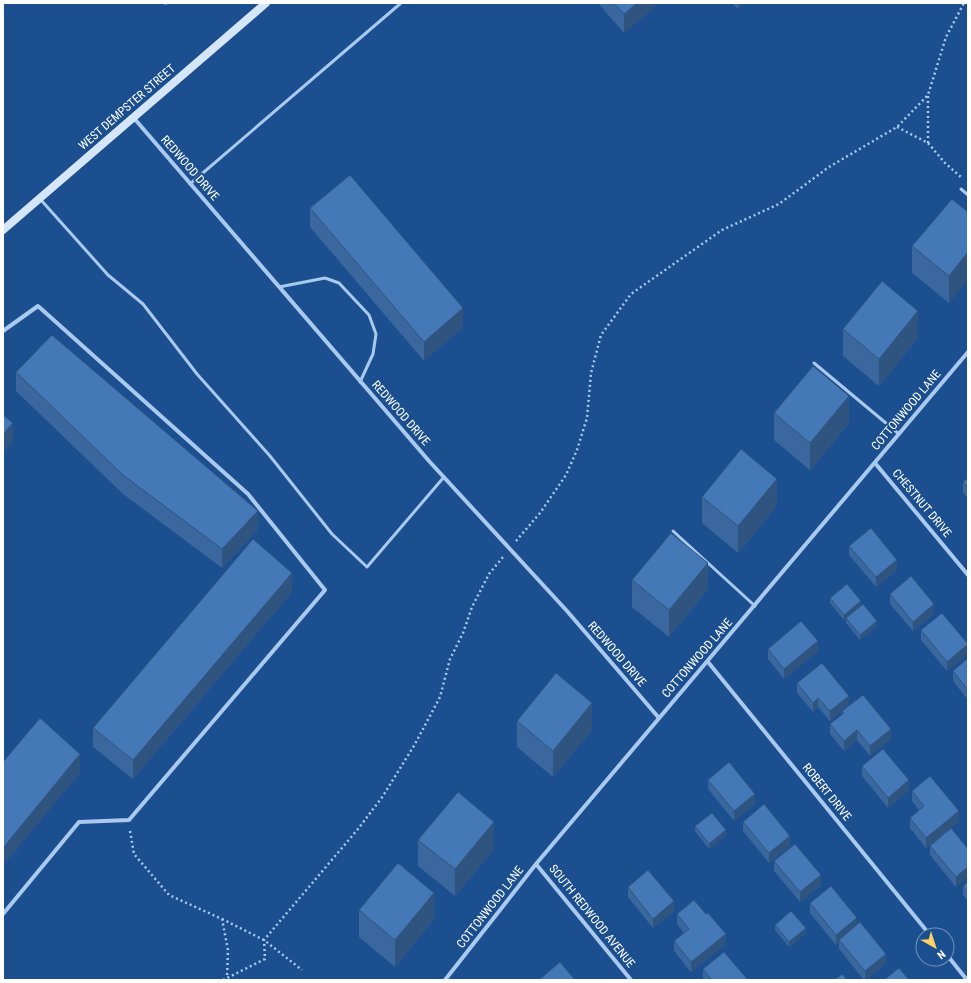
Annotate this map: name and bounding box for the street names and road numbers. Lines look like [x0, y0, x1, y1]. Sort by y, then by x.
street label: WEST DEMPSTER STREET [76, 61, 178, 153]
street label: REDWOOD DRIVE [158, 133, 222, 203]
street label: COTTONWOOD LANE [868, 367, 944, 453]
street label: REDWOOD DRIVE [369, 378, 433, 448]
street label: CHESTNUT DRIVE [889, 466, 955, 540]
street label: COTTONWOOD LANE [659, 616, 735, 700]
street label: REDWOOD DRIVE [585, 619, 649, 689]
street label: ROBERT DRIVE [800, 761, 854, 824]
street label: SOUTH REDWOOD AVENUE [546, 862, 638, 970]
street label: COTTONWOOD LANE [454, 863, 526, 951]

